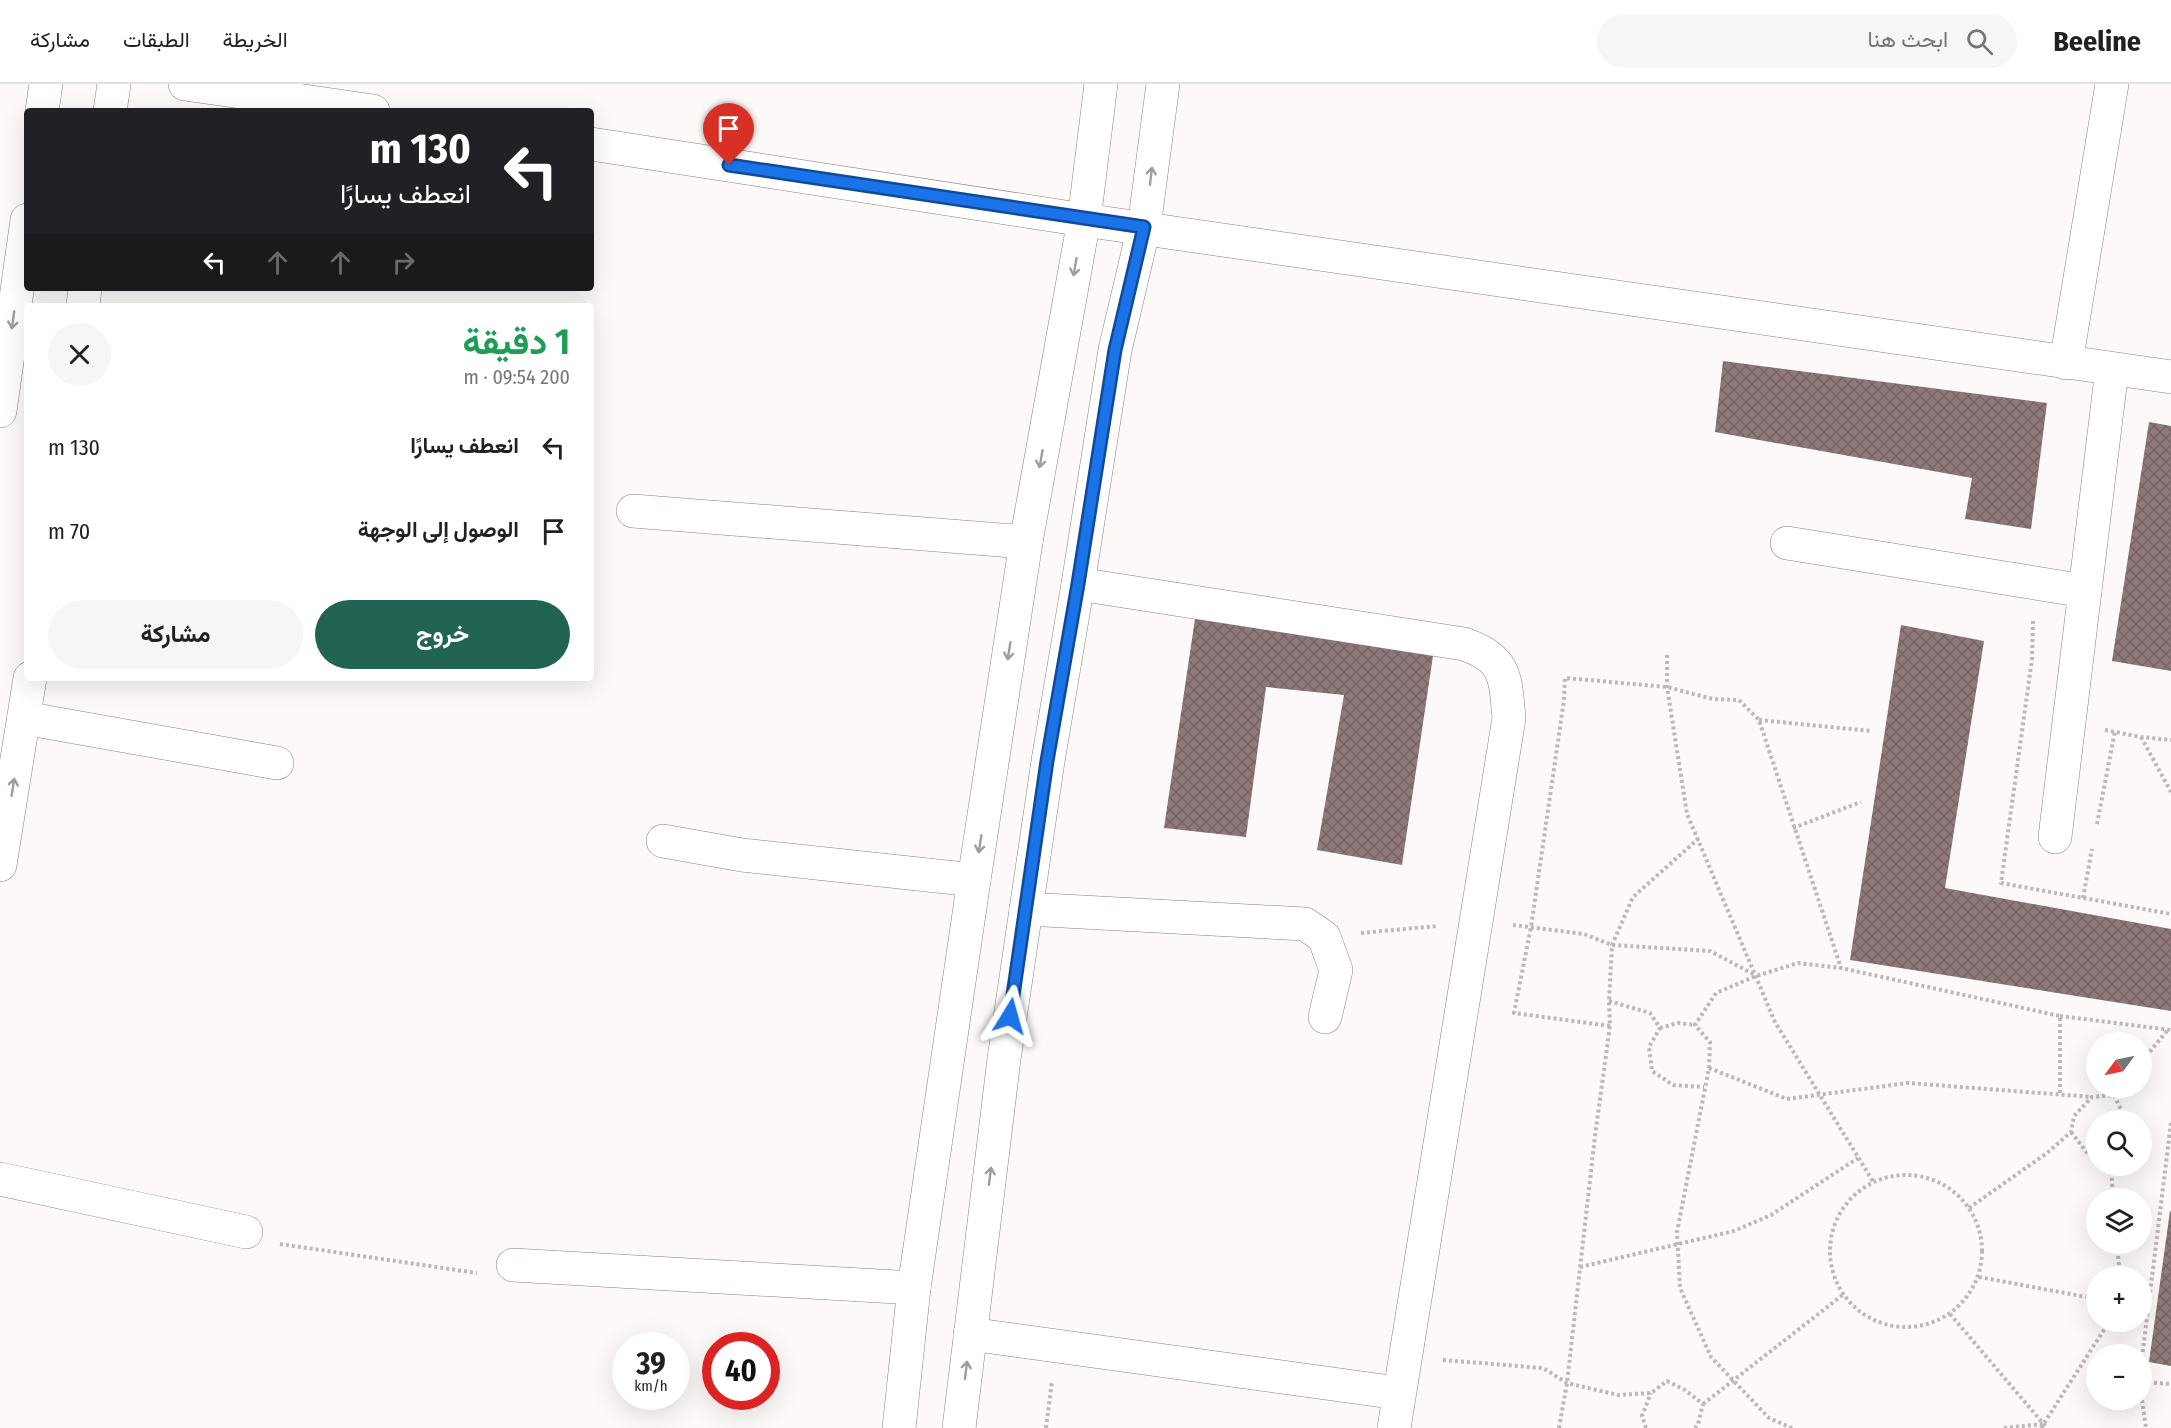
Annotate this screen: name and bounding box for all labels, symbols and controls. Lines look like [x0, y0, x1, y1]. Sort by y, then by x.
search box [1597, 14, 2017, 68]
icon: search [1963, 25, 1996, 58]
text: Beeline [2053, 25, 2141, 58]
text: ابحث هنا [1868, 26, 1948, 53]
text: مشاركة [30, 27, 90, 53]
text: الطبقات [123, 27, 190, 53]
text: الخريطة [223, 27, 288, 53]
pin [703, 103, 754, 165]
icon: arrive [712, 112, 745, 145]
text: 130 m [370, 124, 471, 174]
icon: left [492, 132, 570, 210]
one-way arrow [1146, 166, 1157, 186]
text: انعطف يسارًا [340, 178, 471, 210]
icon: left [198, 246, 231, 279]
icon: ahead [261, 246, 294, 279]
icon: ahead [324, 246, 357, 279]
icon: right [387, 246, 420, 279]
one-way arrow [1069, 256, 1080, 276]
one-way arrow [7, 309, 18, 329]
text: 1 دقيقة [462, 320, 570, 364]
button: close [48, 323, 111, 386]
text: 200 m · 09:54 [463, 365, 570, 389]
icon: left [537, 431, 570, 464]
text: انعطف يسارًا [410, 432, 519, 459]
text: 130 m [48, 434, 100, 461]
one-way arrow [1035, 448, 1046, 468]
icon: arrive [537, 515, 570, 548]
text: الوصول إلى الوجهة [358, 516, 519, 543]
text: 70 m [48, 518, 90, 545]
button: مشاركة [48, 600, 303, 669]
button: خروج [315, 600, 570, 669]
one-way arrow [1004, 641, 1015, 660]
one-way arrow [8, 777, 19, 797]
one-way arrow [974, 833, 985, 853]
position arrow [978, 984, 1042, 1048]
north arrow [2086, 1032, 2152, 1098]
map controls [2086, 1032, 2152, 1410]
button: search [2086, 1110, 2152, 1176]
one-way arrow [984, 1167, 995, 1187]
button: layers [2086, 1188, 2152, 1254]
button: + [2086, 1266, 2152, 1332]
speed limit sign: 40 [702, 1332, 780, 1410]
button: − [2086, 1344, 2152, 1410]
text: 39 [636, 1346, 666, 1382]
one-way arrow [961, 1361, 972, 1380]
text: km/h [634, 1377, 668, 1395]

